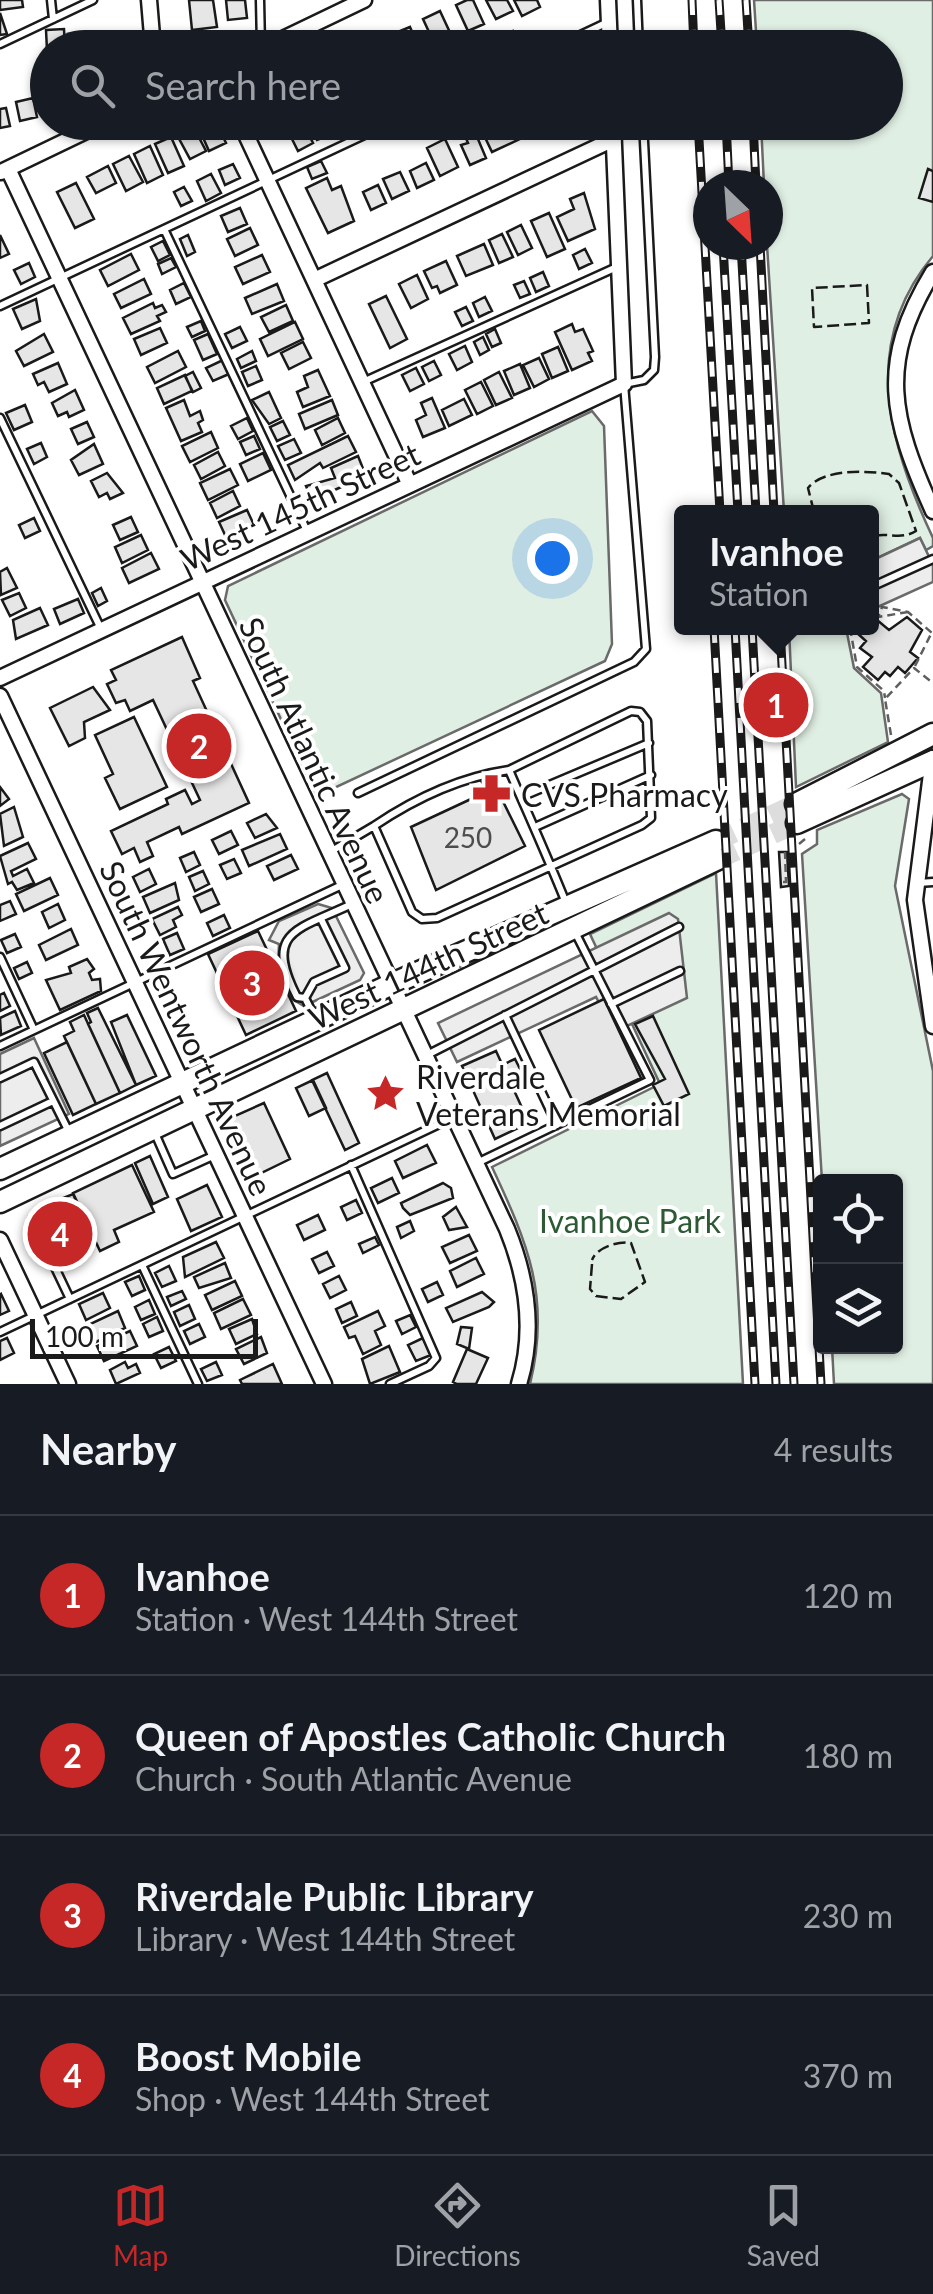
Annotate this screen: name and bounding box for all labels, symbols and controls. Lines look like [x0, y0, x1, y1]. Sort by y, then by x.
search box [30, 30, 903, 140]
icon: search [65, 58, 120, 113]
text: Search here [145, 62, 341, 108]
north arrow [693, 170, 783, 260]
street label: West 145th Street [174, 433, 426, 578]
popup [674, 505, 879, 635]
text: Ivanhoe [709, 528, 844, 574]
your location [527, 533, 578, 584]
text: Station [709, 574, 809, 613]
street label: South Atlantic Avenue [232, 611, 398, 909]
pin: 1 [744, 668, 808, 742]
pin: 2 [166, 708, 232, 784]
pharmacy icon: CVS Pharmacy [470, 773, 512, 815]
place label: CVS Pharmacy [521, 775, 728, 814]
house number: 250 [444, 820, 492, 854]
street label: South Wentworth Avenue [92, 854, 282, 1202]
street label: West 144th Street [302, 892, 554, 1037]
pin: 3 [220, 946, 284, 1020]
place label: Riverdale Veterans Memorial [416, 1057, 681, 1133]
place icon: Riverdale Veterans Memorial [365, 1073, 407, 1115]
map controls [813, 1174, 903, 1354]
button: locate [813, 1174, 903, 1264]
pin: 4 [28, 1196, 92, 1272]
park label: Ivanhoe Park [539, 1201, 722, 1240]
button: layers [813, 1264, 903, 1354]
scale bar [30, 1314, 258, 1358]
text: 100 m [45, 1319, 124, 1353]
text: Nearby [40, 1424, 177, 1474]
text: 4 results [774, 1430, 893, 1469]
text: Ivanhoe [135, 1553, 270, 1599]
text: 1 [63, 1576, 82, 1615]
text: 120 m [803, 1576, 893, 1615]
text: Station · West 144th Street [135, 1599, 518, 1638]
text: Queen of Apostles Catholic Church [135, 1713, 726, 1759]
text: 2 [63, 1736, 82, 1775]
text: 180 m [803, 1736, 893, 1775]
text: Church · South Atlantic Avenue [135, 1759, 572, 1798]
text: Riverdale Public Library [135, 1873, 534, 1919]
text: 3 [63, 1896, 82, 1935]
text: 230 m [803, 1896, 893, 1935]
text: Library · West 144th Street [135, 1919, 515, 1958]
text: Boost Mobile [135, 2033, 362, 2079]
text: 4 [63, 2056, 82, 2095]
text: 370 m [803, 2056, 893, 2095]
text: Shop · West 144th Street [135, 2079, 490, 2118]
tab: Map [113, 2178, 168, 2272]
tab: Directions [394, 2178, 521, 2272]
tab: Saved [747, 2178, 820, 2272]

